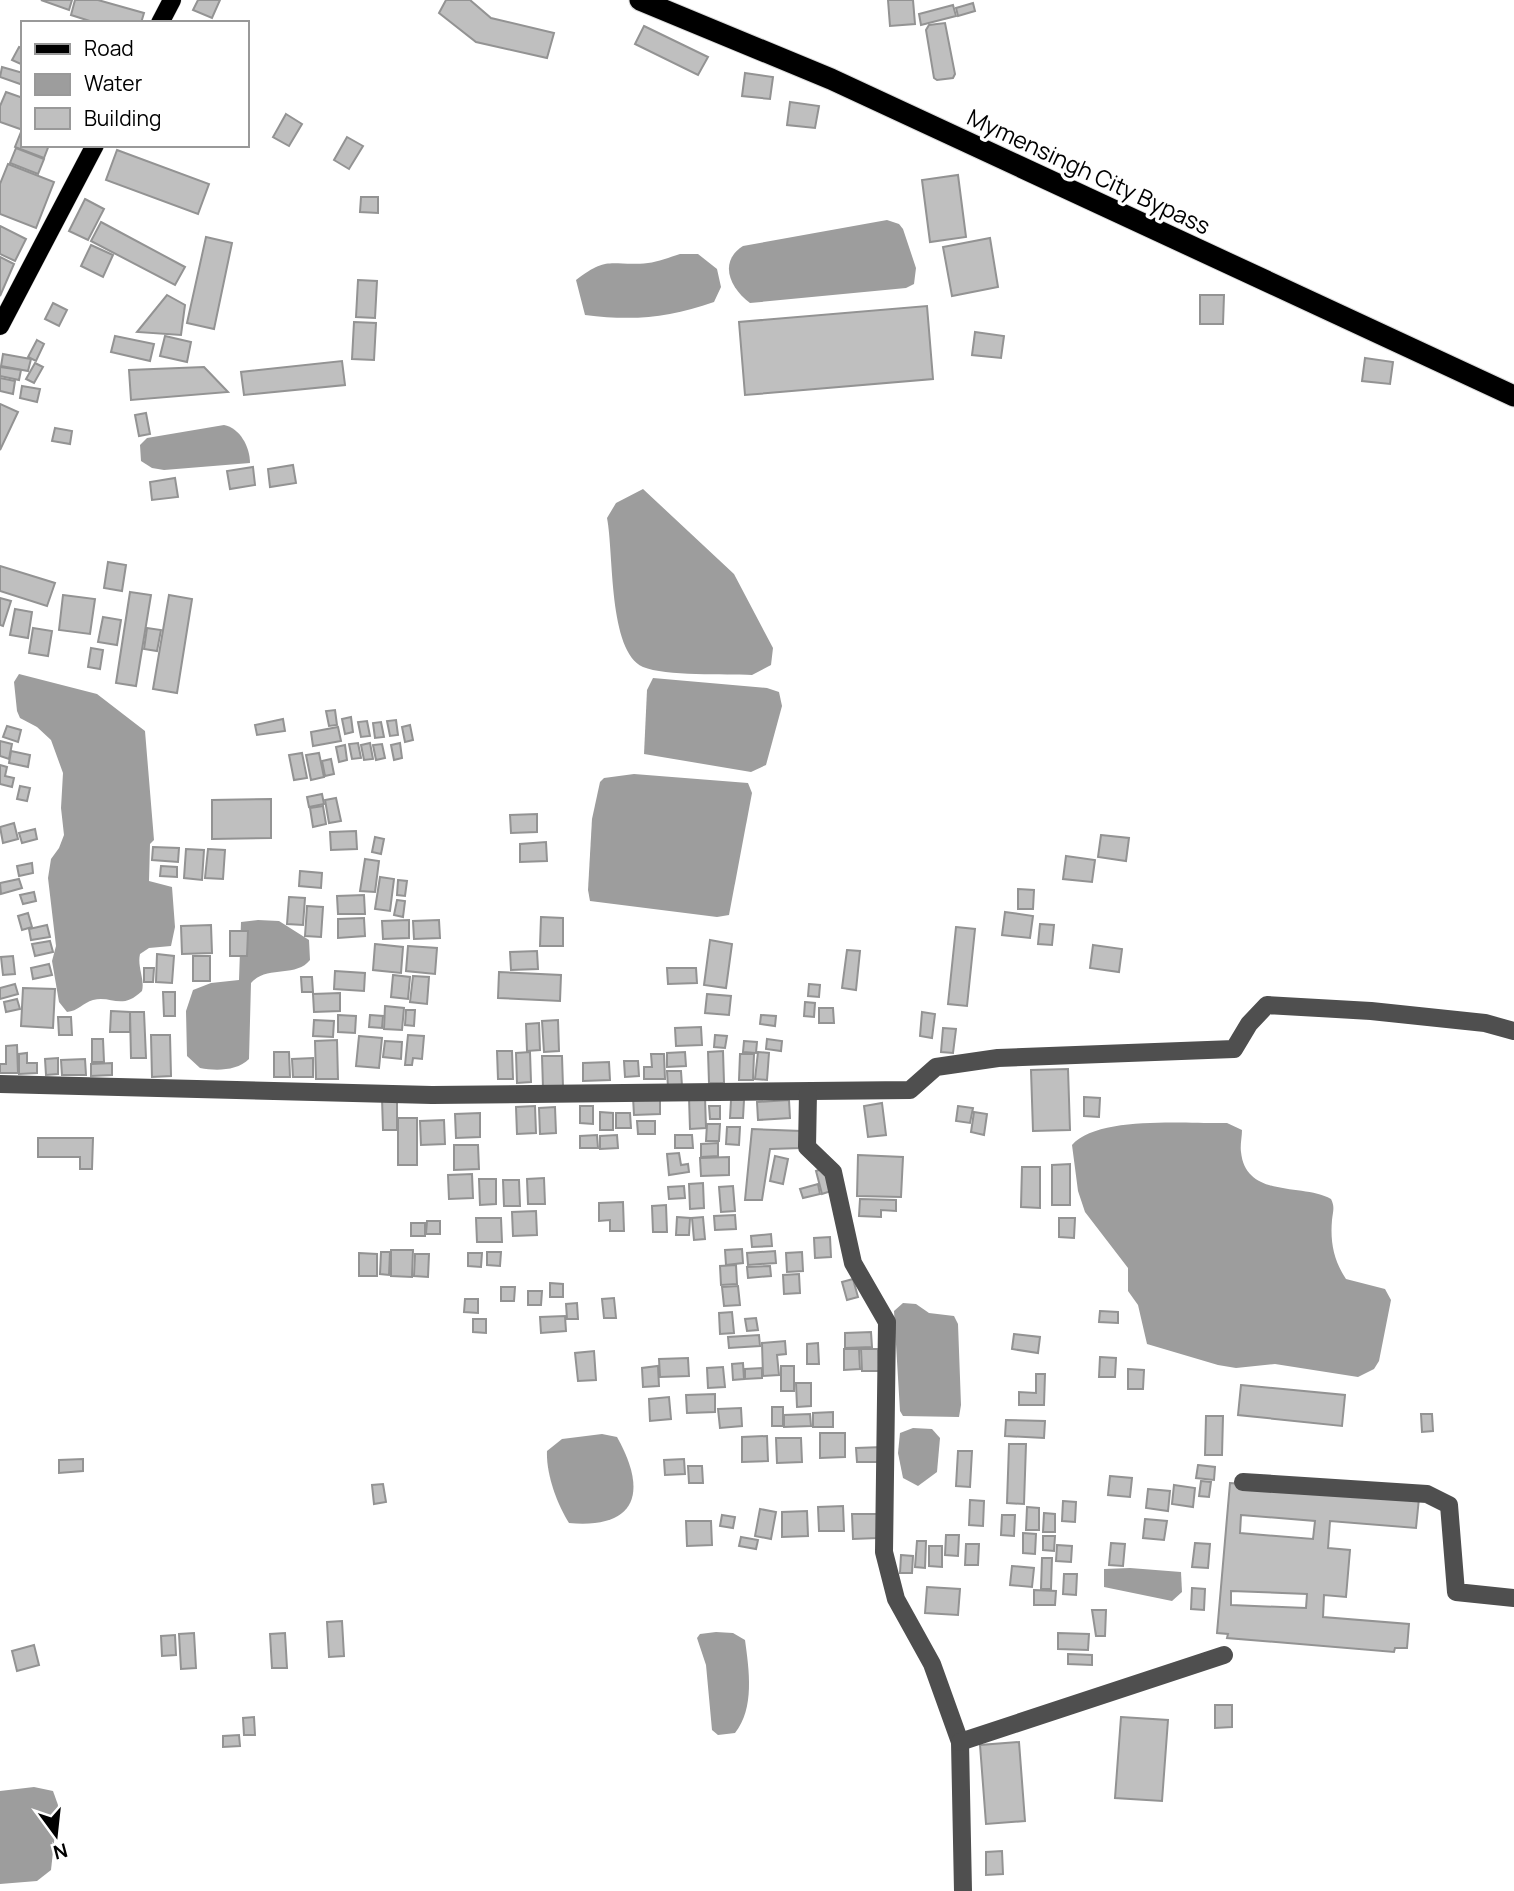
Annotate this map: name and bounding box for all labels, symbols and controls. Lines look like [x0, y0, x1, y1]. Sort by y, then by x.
legend [21, 21, 248, 147]
text: Road [84, 34, 134, 62]
text: Water [84, 69, 143, 97]
street label: Mymensingh City Bypass [962, 101, 1216, 241]
text: Building [84, 104, 161, 132]
north arrow [21, 1800, 91, 1870]
text: N [50, 1837, 70, 1866]

